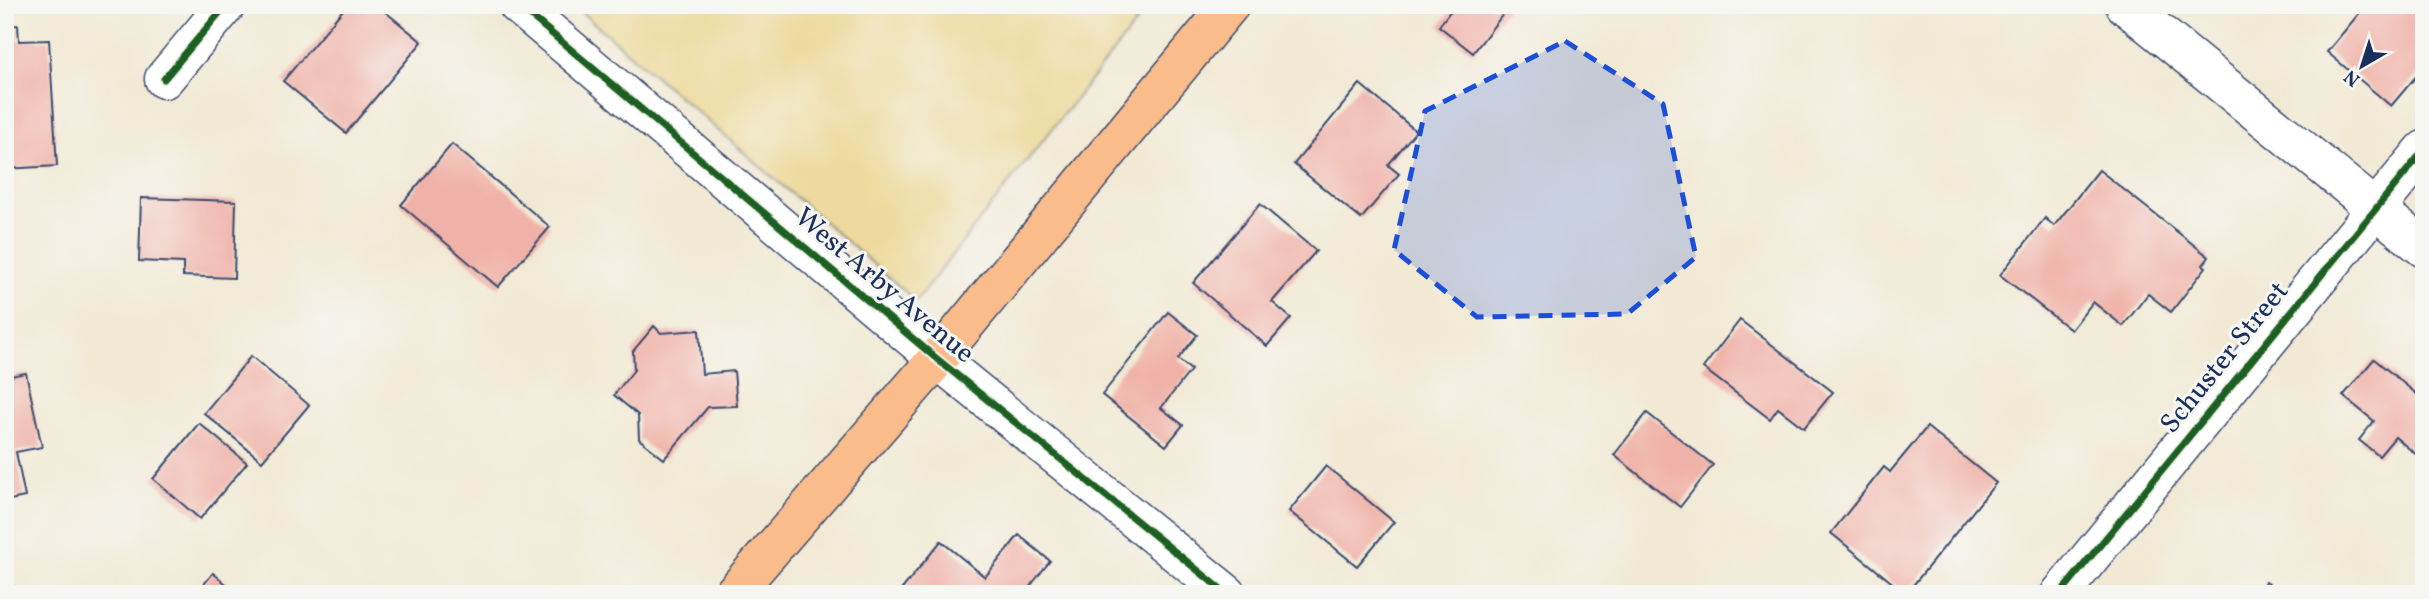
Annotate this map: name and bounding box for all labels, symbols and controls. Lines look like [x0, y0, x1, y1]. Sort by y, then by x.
north arrow [2328, 32, 2398, 102]
text: N [2339, 63, 2366, 92]
street label: West Arby Avenue [785, 199, 983, 373]
street label: Schuster Street [2152, 274, 2298, 442]

